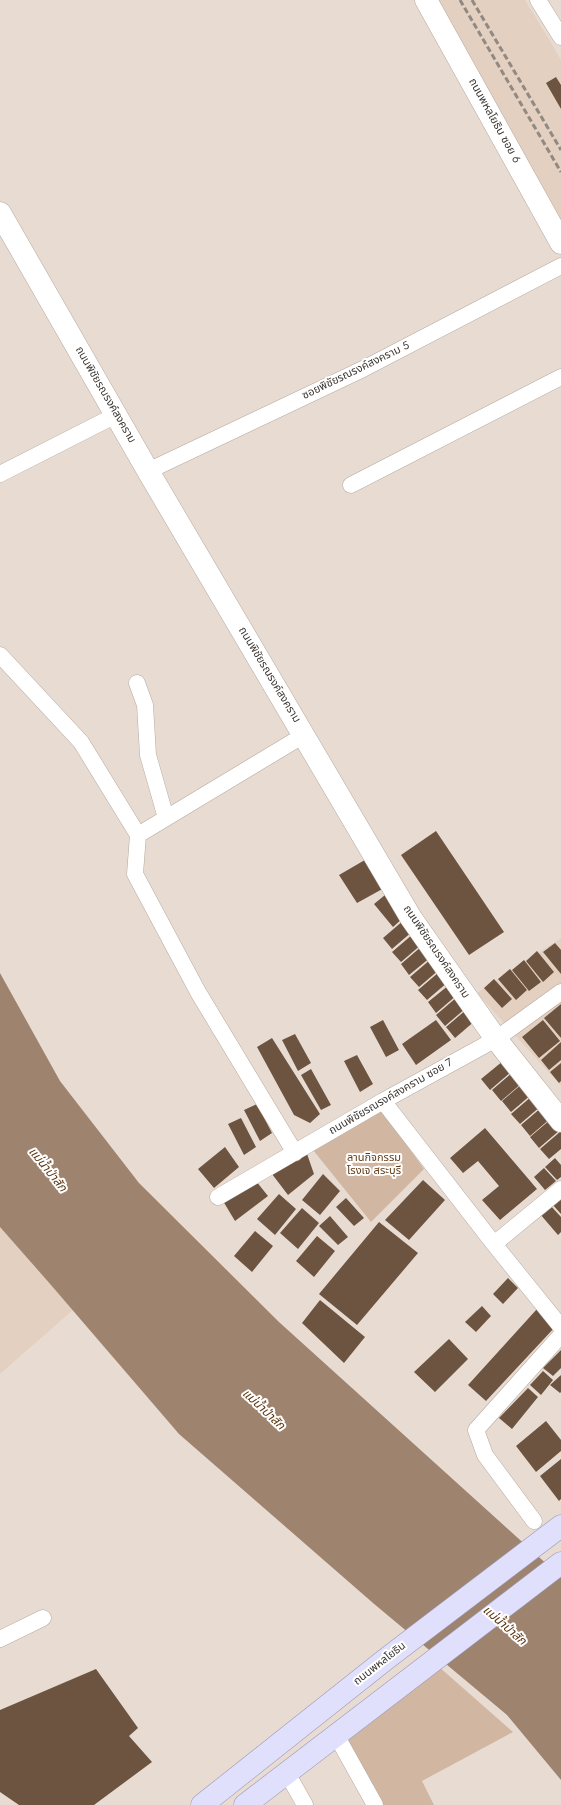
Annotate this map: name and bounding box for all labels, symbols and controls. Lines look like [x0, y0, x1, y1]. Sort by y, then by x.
street label: ถนนพหลโยธิน ซอย 6 [465, 76, 523, 166]
street label: ซอยพิชัยรณรงค์สงคราม 5 [300, 339, 412, 403]
street label: ถนนพิชัยรณรงค์สงคราม [72, 344, 138, 446]
street label: ถนนพิชัยรณรงค์สงคราม [235, 625, 303, 725]
street label: ถนนพิชัยรณรงค์สงคราม [400, 903, 472, 1001]
street label: ถนนพิชัยรณรงค์สงคราม ซอย 7 [327, 1056, 455, 1138]
water label: แม่น้ำป่าสัก [25, 1145, 69, 1195]
park label: ลานกิจกรรม โรงเจ สระบุรี [347, 1151, 401, 1177]
water label: แม่น้ำป่าสัก [239, 1387, 287, 1433]
water label: แม่น้ำป่าสัก [479, 1603, 529, 1649]
street label: ถนนพหลโยธิน [351, 1639, 409, 1689]

